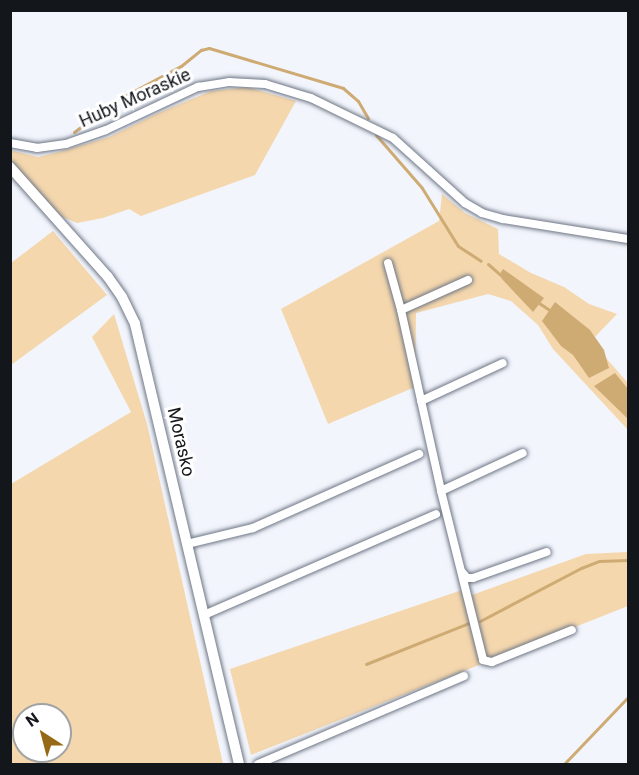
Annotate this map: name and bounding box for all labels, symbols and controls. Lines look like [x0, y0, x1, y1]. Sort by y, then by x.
street label: Huby Moraskie [76, 64, 194, 132]
street label: Morasko [163, 405, 199, 479]
north arrow [12, 703, 72, 763]
text: N [22, 709, 42, 731]

